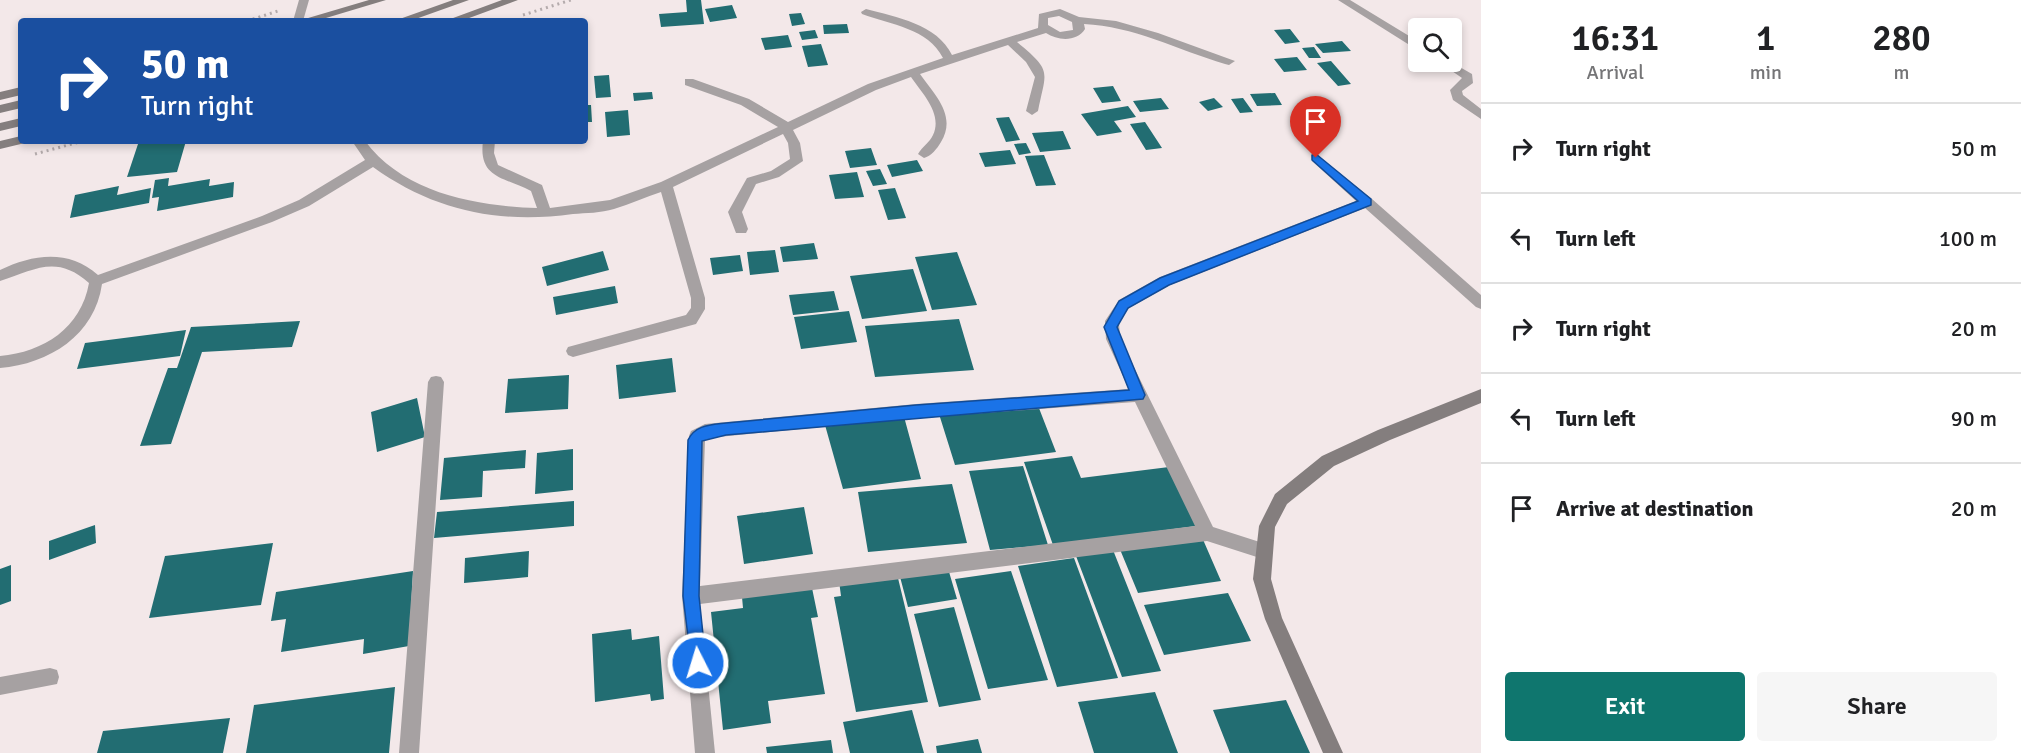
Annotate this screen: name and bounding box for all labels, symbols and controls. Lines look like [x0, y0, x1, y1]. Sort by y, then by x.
text: 16:31 [1571, 16, 1659, 61]
text: 1 [1756, 16, 1776, 61]
text: 280 [1872, 16, 1931, 61]
map controls [1408, 18, 1462, 72]
button: search [1408, 18, 1462, 72]
text: 50 m [141, 39, 230, 90]
icon: right [42, 42, 120, 120]
text: Arrival [1587, 60, 1644, 85]
text: min [1750, 60, 1782, 85]
text: m [1893, 60, 1909, 85]
text: Turn right [141, 90, 254, 123]
pin [1290, 96, 1341, 158]
icon: arrive [1299, 105, 1332, 138]
icon: right [1505, 132, 1538, 165]
text: Turn right [1556, 135, 1651, 162]
text: 50 m [1951, 135, 1997, 162]
icon: left [1505, 222, 1538, 255]
text: Turn left [1556, 225, 1636, 252]
text: 100 m [1939, 225, 1997, 252]
icon: right [1505, 312, 1538, 345]
text: Turn right [1556, 315, 1651, 342]
text: 20 m [1951, 315, 1997, 342]
icon: left [1505, 402, 1538, 435]
text: Turn left [1556, 405, 1636, 432]
text: 90 m [1951, 405, 1997, 432]
icon: arrive [1505, 492, 1538, 525]
text: Arrive at destination [1556, 495, 1753, 522]
text: 20 m [1951, 495, 1997, 522]
position arrow [666, 631, 730, 695]
button: Exit [1505, 672, 1745, 741]
button: Share [1757, 672, 1997, 741]

